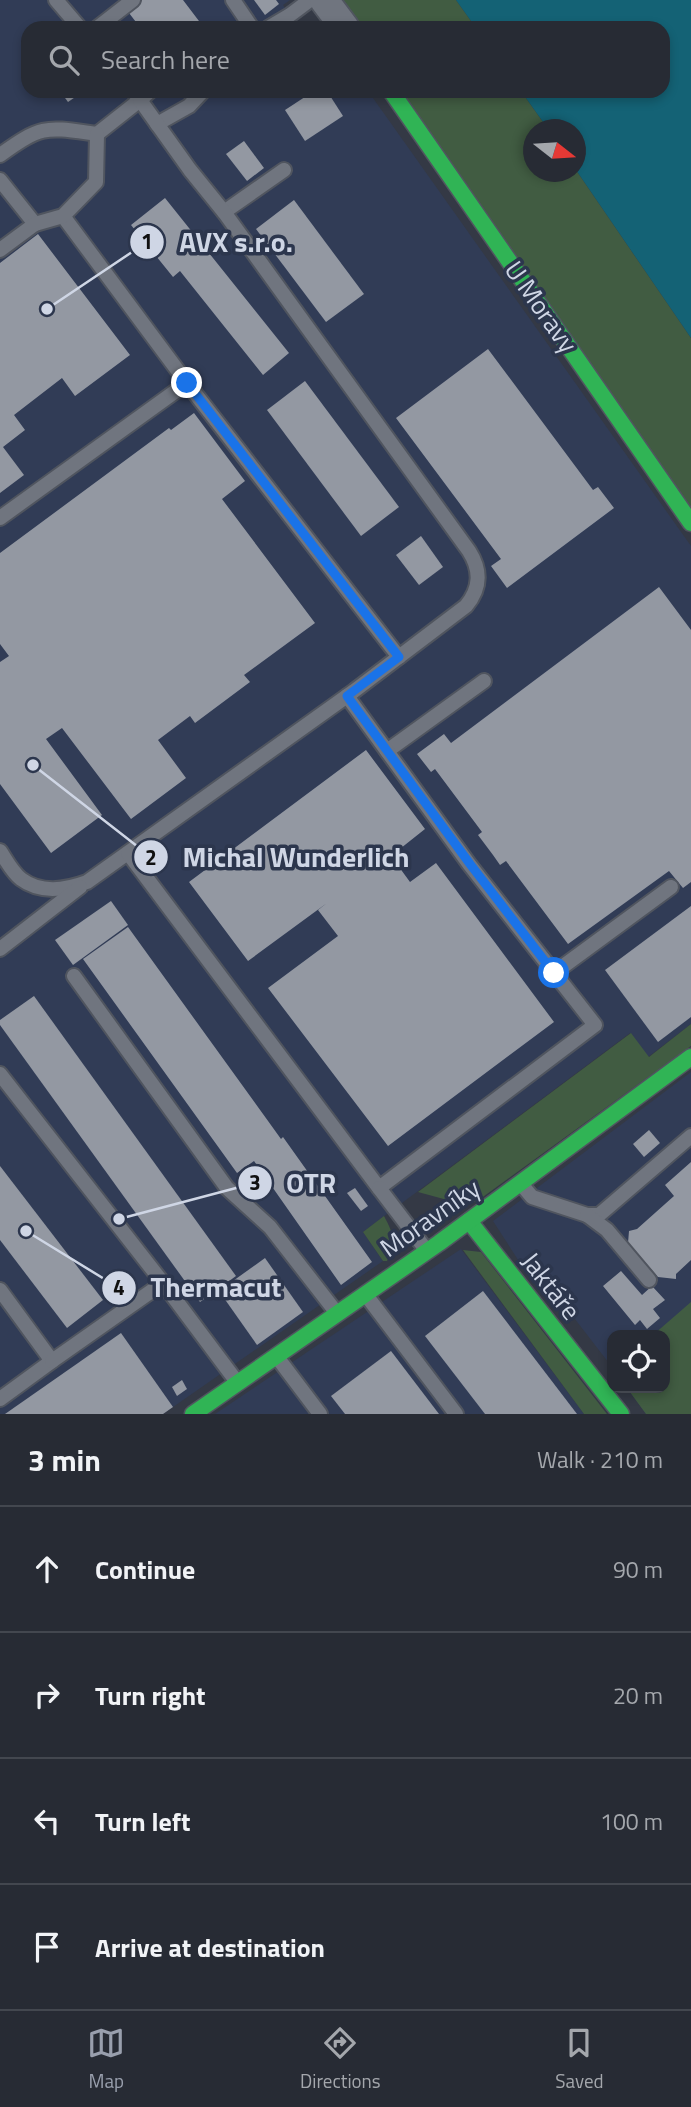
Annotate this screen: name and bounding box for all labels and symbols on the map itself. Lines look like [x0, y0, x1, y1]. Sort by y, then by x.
north arrow [523, 119, 586, 182]
callout: AVX s.r.o. [130, 217, 307, 266]
text: AVX s.r.o. [179, 220, 293, 263]
text: 1 [141, 225, 153, 257]
street label: U Moravy [495, 253, 587, 361]
route end [171, 367, 202, 398]
callout: Michal Wunderlich [134, 833, 424, 882]
text: Michal Wunderlich [183, 835, 409, 878]
text: 2 [145, 841, 157, 873]
route start [538, 957, 569, 988]
callout: OTR [237, 1159, 350, 1208]
text: OTR [286, 1161, 336, 1204]
text: 3 [249, 1166, 261, 1198]
street label: Moravníky [372, 1169, 488, 1266]
street label: Jaktáře [512, 1243, 590, 1328]
callout: Thermacut [102, 1263, 296, 1312]
text: Thermacut [151, 1265, 281, 1308]
text: 4 [113, 1271, 125, 1303]

